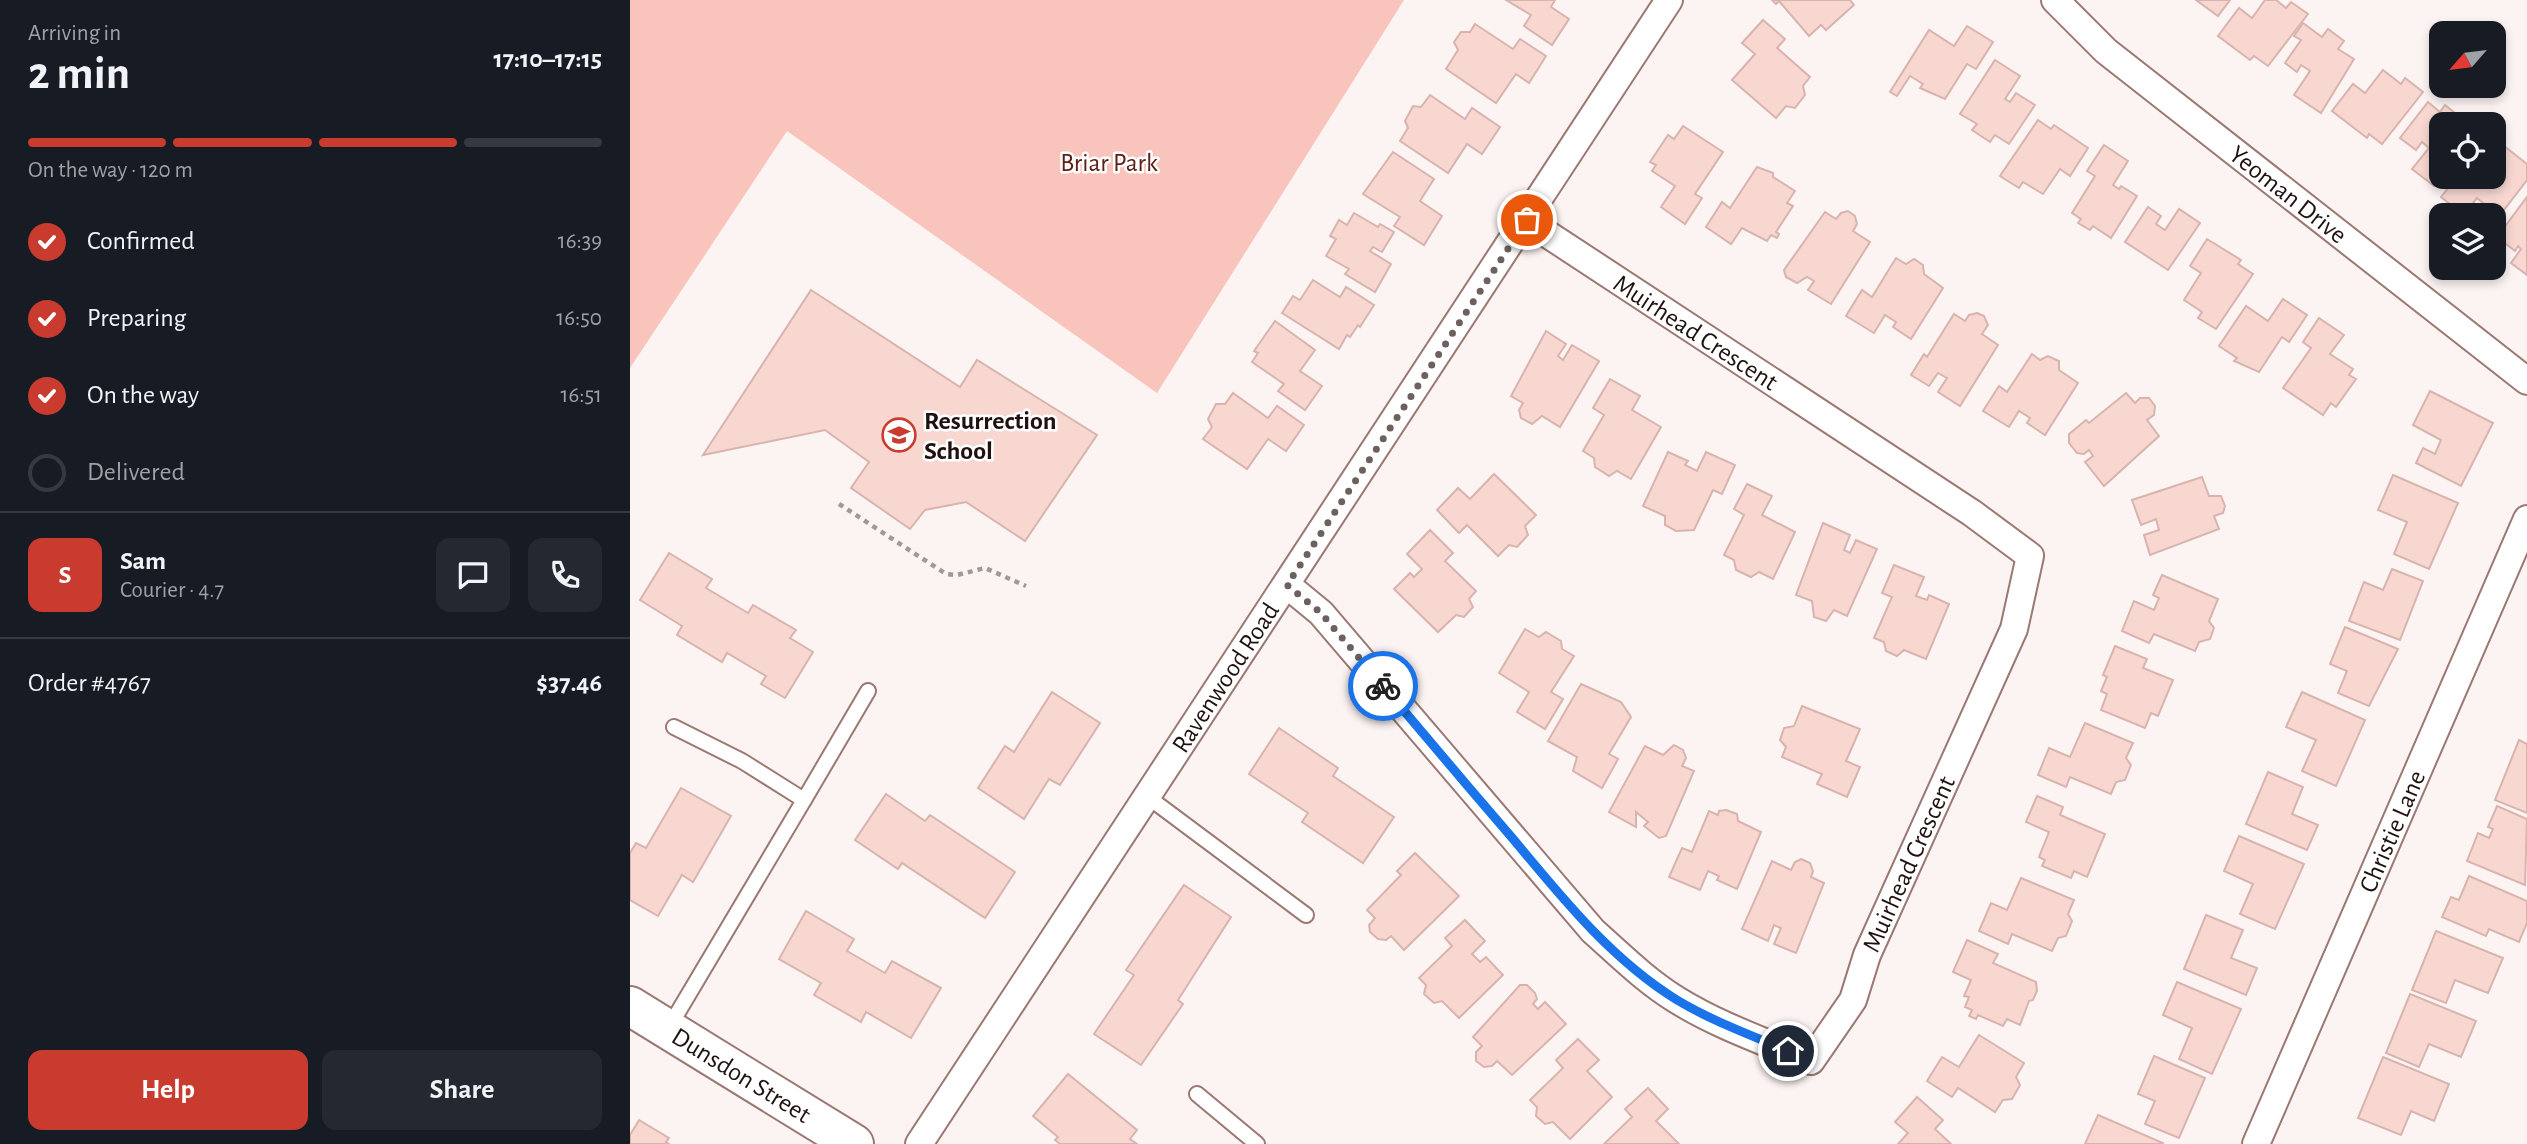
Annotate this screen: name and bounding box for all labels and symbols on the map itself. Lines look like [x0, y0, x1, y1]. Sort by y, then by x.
north arrow [2429, 21, 2506, 98]
street label: Yeoman Drive [2224, 141, 2351, 249]
park label: Briar Park [1060, 150, 1158, 176]
pin [1497, 190, 1557, 250]
street label: Muirhead Crescent [1609, 270, 1782, 395]
place label: Resurrection School [924, 408, 1057, 464]
school or university icon: Resurrection School [880, 416, 918, 454]
street label: Ravenwood Road [1167, 598, 1284, 758]
courier [1348, 651, 1418, 721]
street label: Christie Lane [2355, 767, 2430, 896]
street label: Muirhead Crescent [1858, 772, 1960, 956]
pin [1758, 1021, 1818, 1081]
street label: Dunsdon Street [667, 1023, 815, 1128]

